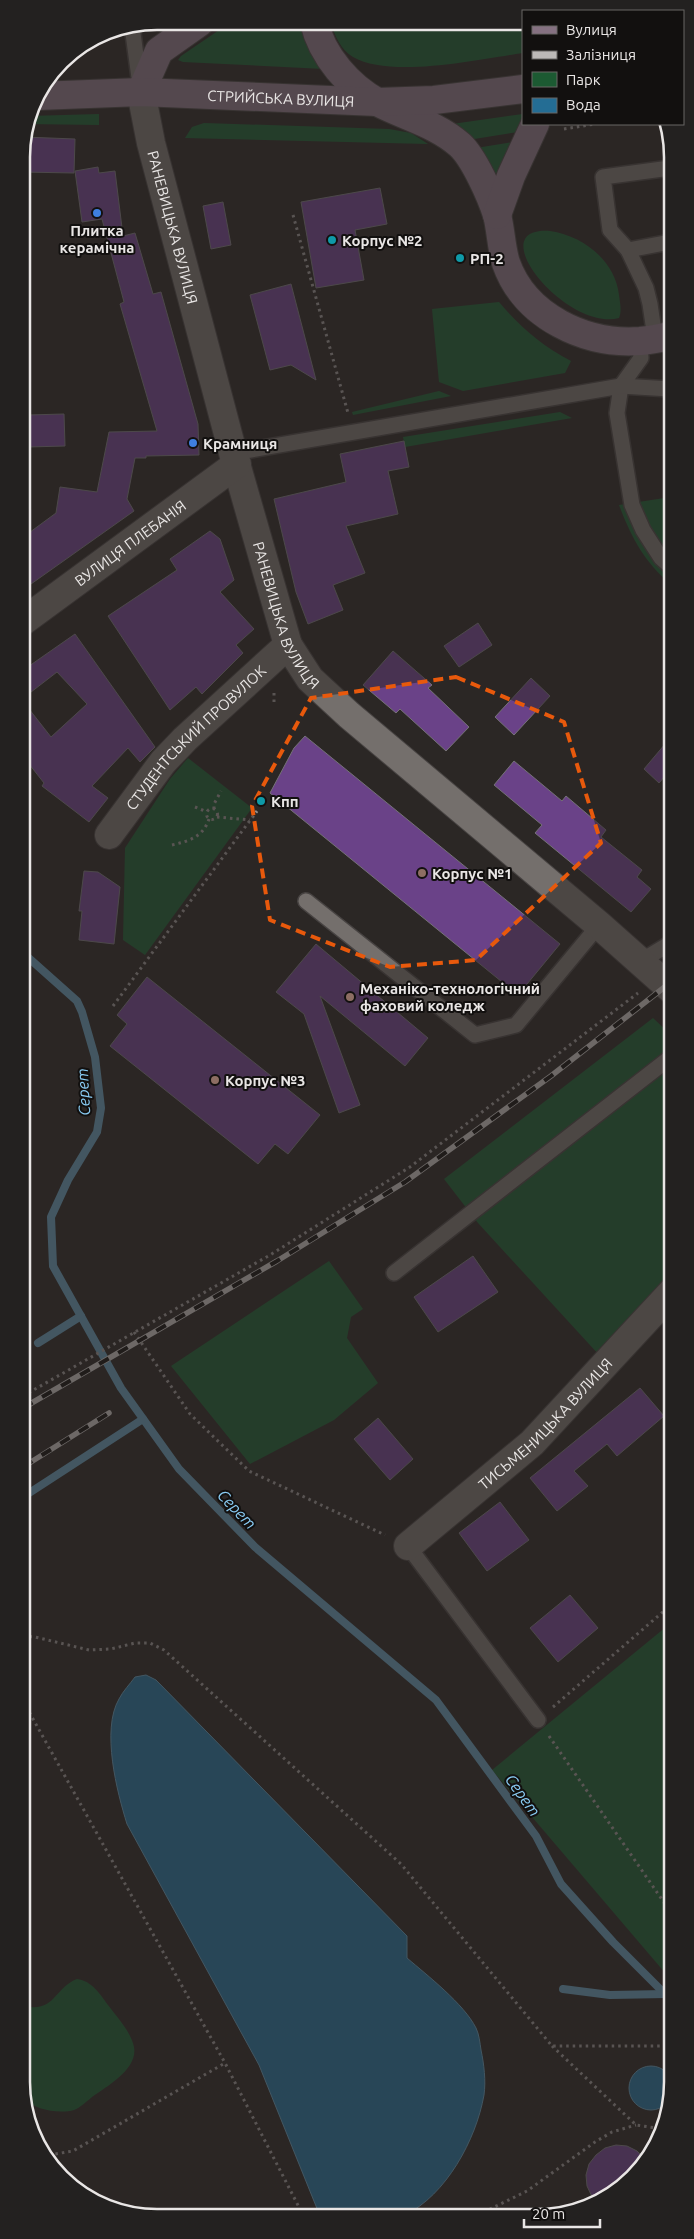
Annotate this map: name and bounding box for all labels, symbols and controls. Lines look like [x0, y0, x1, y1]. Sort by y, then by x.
legend [522, 10, 684, 125]
text: Вулиця [566, 21, 617, 38]
text: Залізниця [566, 46, 636, 63]
text: Парк [566, 71, 601, 88]
street label: СТРИЙСЬКА ВУЛИЦЯ [207, 86, 355, 110]
text: Вода [566, 96, 601, 113]
street label: РАНЕВИЦЬКА ВУЛИЦЯ [145, 149, 202, 306]
marker: Плитка керамічна [91, 207, 103, 219]
place label: Плитка керамічна [60, 222, 134, 256]
place label: Корпус №2 [342, 232, 422, 249]
marker: Корпус №2 [326, 234, 338, 246]
place label: РП-2 [470, 250, 504, 267]
marker: РП-2 [454, 252, 466, 264]
place label: Крамниця [203, 435, 277, 452]
marker: Крамниця [187, 437, 199, 449]
street label: ВУЛИЦЯ ПЛЕБАНІЯ [71, 496, 189, 589]
street label: РАНЕВИЦЬКА ВУЛИЦЯ [250, 540, 323, 692]
street label: СТУДЕНТСЬКИЙ ПРОВУЛОК [122, 661, 269, 813]
place label: Кпп [271, 793, 299, 810]
marker: Кпп [255, 795, 267, 807]
place label: Корпус №1 [432, 865, 512, 882]
marker: Корпус №1 [416, 867, 428, 879]
place label: Механіко-технологічний фаховий коледж [360, 980, 540, 1014]
marker: Механіко-технологічний фаховий коледж [344, 991, 356, 1003]
water label: Серет [73, 1068, 93, 1116]
place label: Корпус №3 [225, 1072, 305, 1089]
marker: Корпус №3 [209, 1074, 221, 1086]
street label: ТИСЬМЕНИЦЬКА ВУЛИЦЯ [475, 1354, 615, 1493]
water label: Серет [214, 1486, 260, 1532]
water label: Серет [502, 1770, 544, 1820]
scale bar [524, 2196, 600, 2228]
text: 20 m [532, 2205, 565, 2222]

